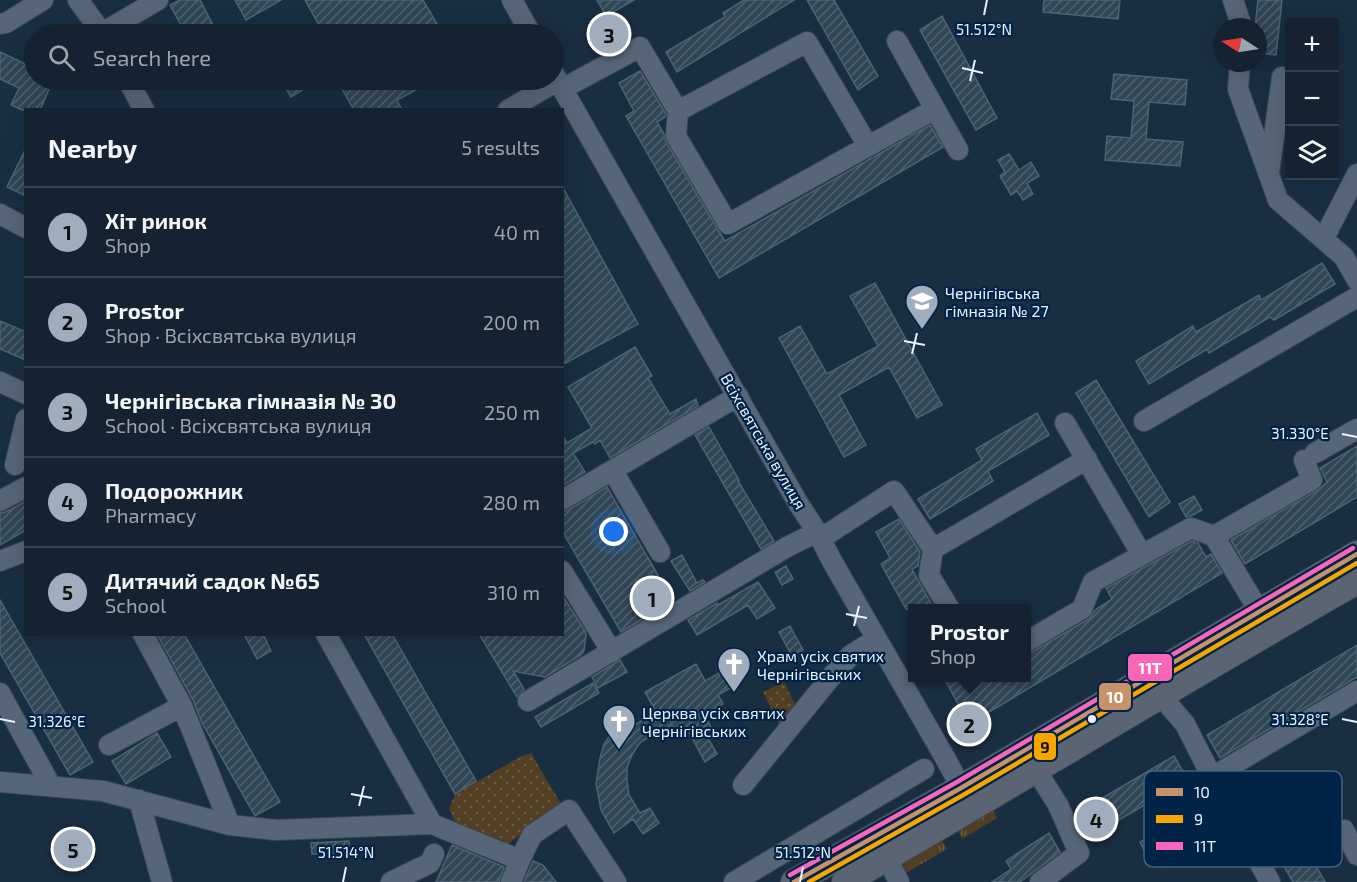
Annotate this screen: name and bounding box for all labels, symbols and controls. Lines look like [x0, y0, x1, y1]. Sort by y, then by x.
pin: 3 [590, 12, 628, 57]
north arrow [1213, 18, 1267, 72]
map controls [1285, 18, 1339, 180]
button: + [1285, 18, 1339, 72]
text: 51.512°N [956, 20, 1012, 38]
search box [24, 24, 564, 90]
icon: search [45, 41, 78, 74]
text: Search here [93, 44, 211, 70]
button: − [1285, 72, 1339, 126]
button: layers [1285, 126, 1339, 180]
text: Nearby [48, 132, 137, 163]
text: 5 results [461, 135, 540, 159]
text: Хіт ринок [105, 207, 207, 233]
text: 1 [63, 220, 72, 244]
text: 40 m [494, 220, 540, 244]
text: Shop [105, 233, 151, 257]
school or university icon: Чернігівська гімназія № 27 [904, 283, 940, 330]
place label: Чернігівська гімназія № 27 [945, 283, 1049, 320]
text: Prostor [105, 297, 184, 323]
text: 2 [62, 310, 73, 334]
text: 200 m [483, 310, 540, 334]
text: Shop · Всіхсвятська вулиця [105, 323, 357, 347]
street label: Всіхсвятська вулиця [716, 370, 811, 513]
text: Чернігівська гімназія № 30 [105, 387, 396, 413]
text: 3 [62, 400, 73, 424]
text: 250 m [484, 400, 540, 424]
text: School · Всіхсвятська вулиця [105, 413, 372, 437]
text: 31.330°E [1271, 424, 1329, 442]
text: Подорожник [105, 477, 243, 503]
text: 4 [61, 490, 74, 514]
text: 280 m [483, 490, 540, 514]
text: Pharmacy [105, 503, 196, 527]
your location [599, 517, 628, 546]
text: Дитячий садок №65 [105, 567, 320, 593]
pin: 1 [632, 576, 672, 620]
text: 5 [62, 580, 73, 604]
text: 310 m [487, 580, 540, 604]
text: School [105, 593, 166, 617]
popup [908, 604, 1031, 682]
text: Prostor [930, 618, 1009, 644]
text: Shop [930, 644, 976, 668]
church icon: Храм усіх святих Чернігівських [716, 646, 752, 693]
place label: Храм усіх святих Чернігівських [757, 646, 885, 683]
line badge: 11Т [1127, 653, 1173, 682]
text: 11Т [1138, 658, 1162, 677]
line badge: 10 [1098, 682, 1132, 711]
text: 10 [1106, 687, 1124, 706]
pin: 2 [950, 702, 988, 746]
church icon: Церква усіх святих Чернігівських [601, 703, 637, 750]
place label: Церква усіх святих Чернігівських [642, 703, 785, 740]
text: 31.328°E [1271, 710, 1329, 728]
text: 31.326°E [29, 712, 85, 730]
unlabelled marker [1086, 713, 1098, 725]
line badge: 9 [1033, 732, 1057, 761]
text: 9 [1040, 737, 1050, 756]
legend [1144, 771, 1342, 867]
text: 10 [1194, 782, 1210, 801]
pin: 4 [1076, 796, 1116, 842]
text: 9 [1194, 809, 1203, 828]
pin: 5 [54, 826, 92, 872]
text: 11Т [1194, 836, 1216, 855]
text: 51.514°N [318, 843, 374, 861]
text: 51.512°N [775, 843, 831, 861]

